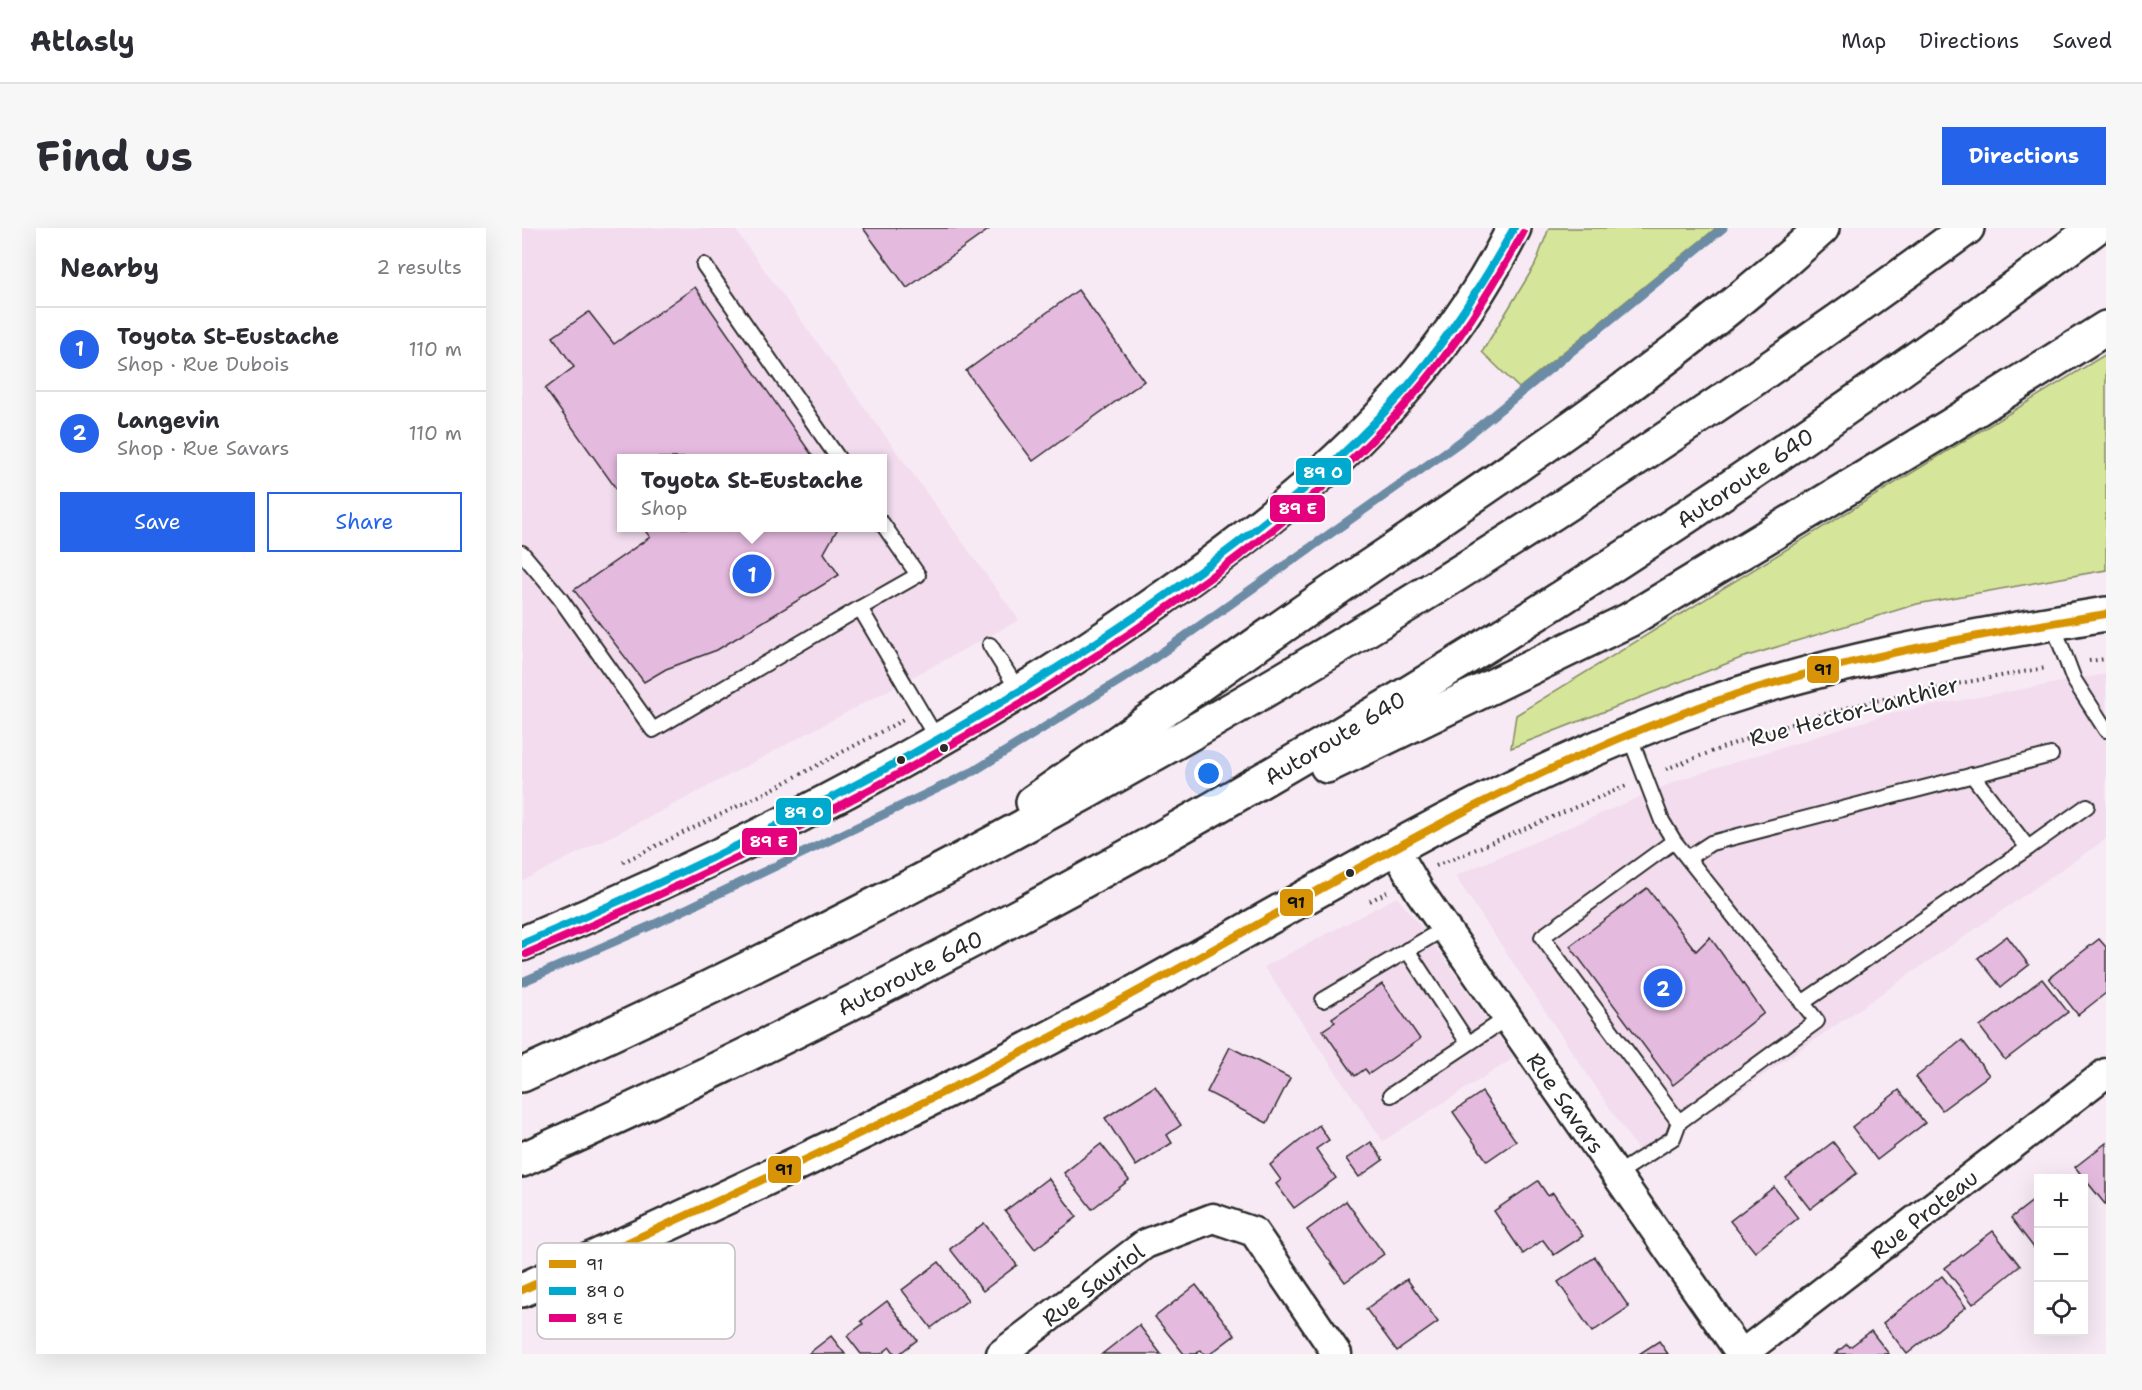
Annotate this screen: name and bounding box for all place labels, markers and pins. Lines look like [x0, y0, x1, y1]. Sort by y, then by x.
pin: 1 [732, 552, 772, 596]
unlabelled marker [938, 742, 950, 754]
unlabelled marker [895, 754, 907, 766]
unlabelled marker [1344, 867, 1356, 879]
pin: 2 [1644, 966, 1682, 1011]

